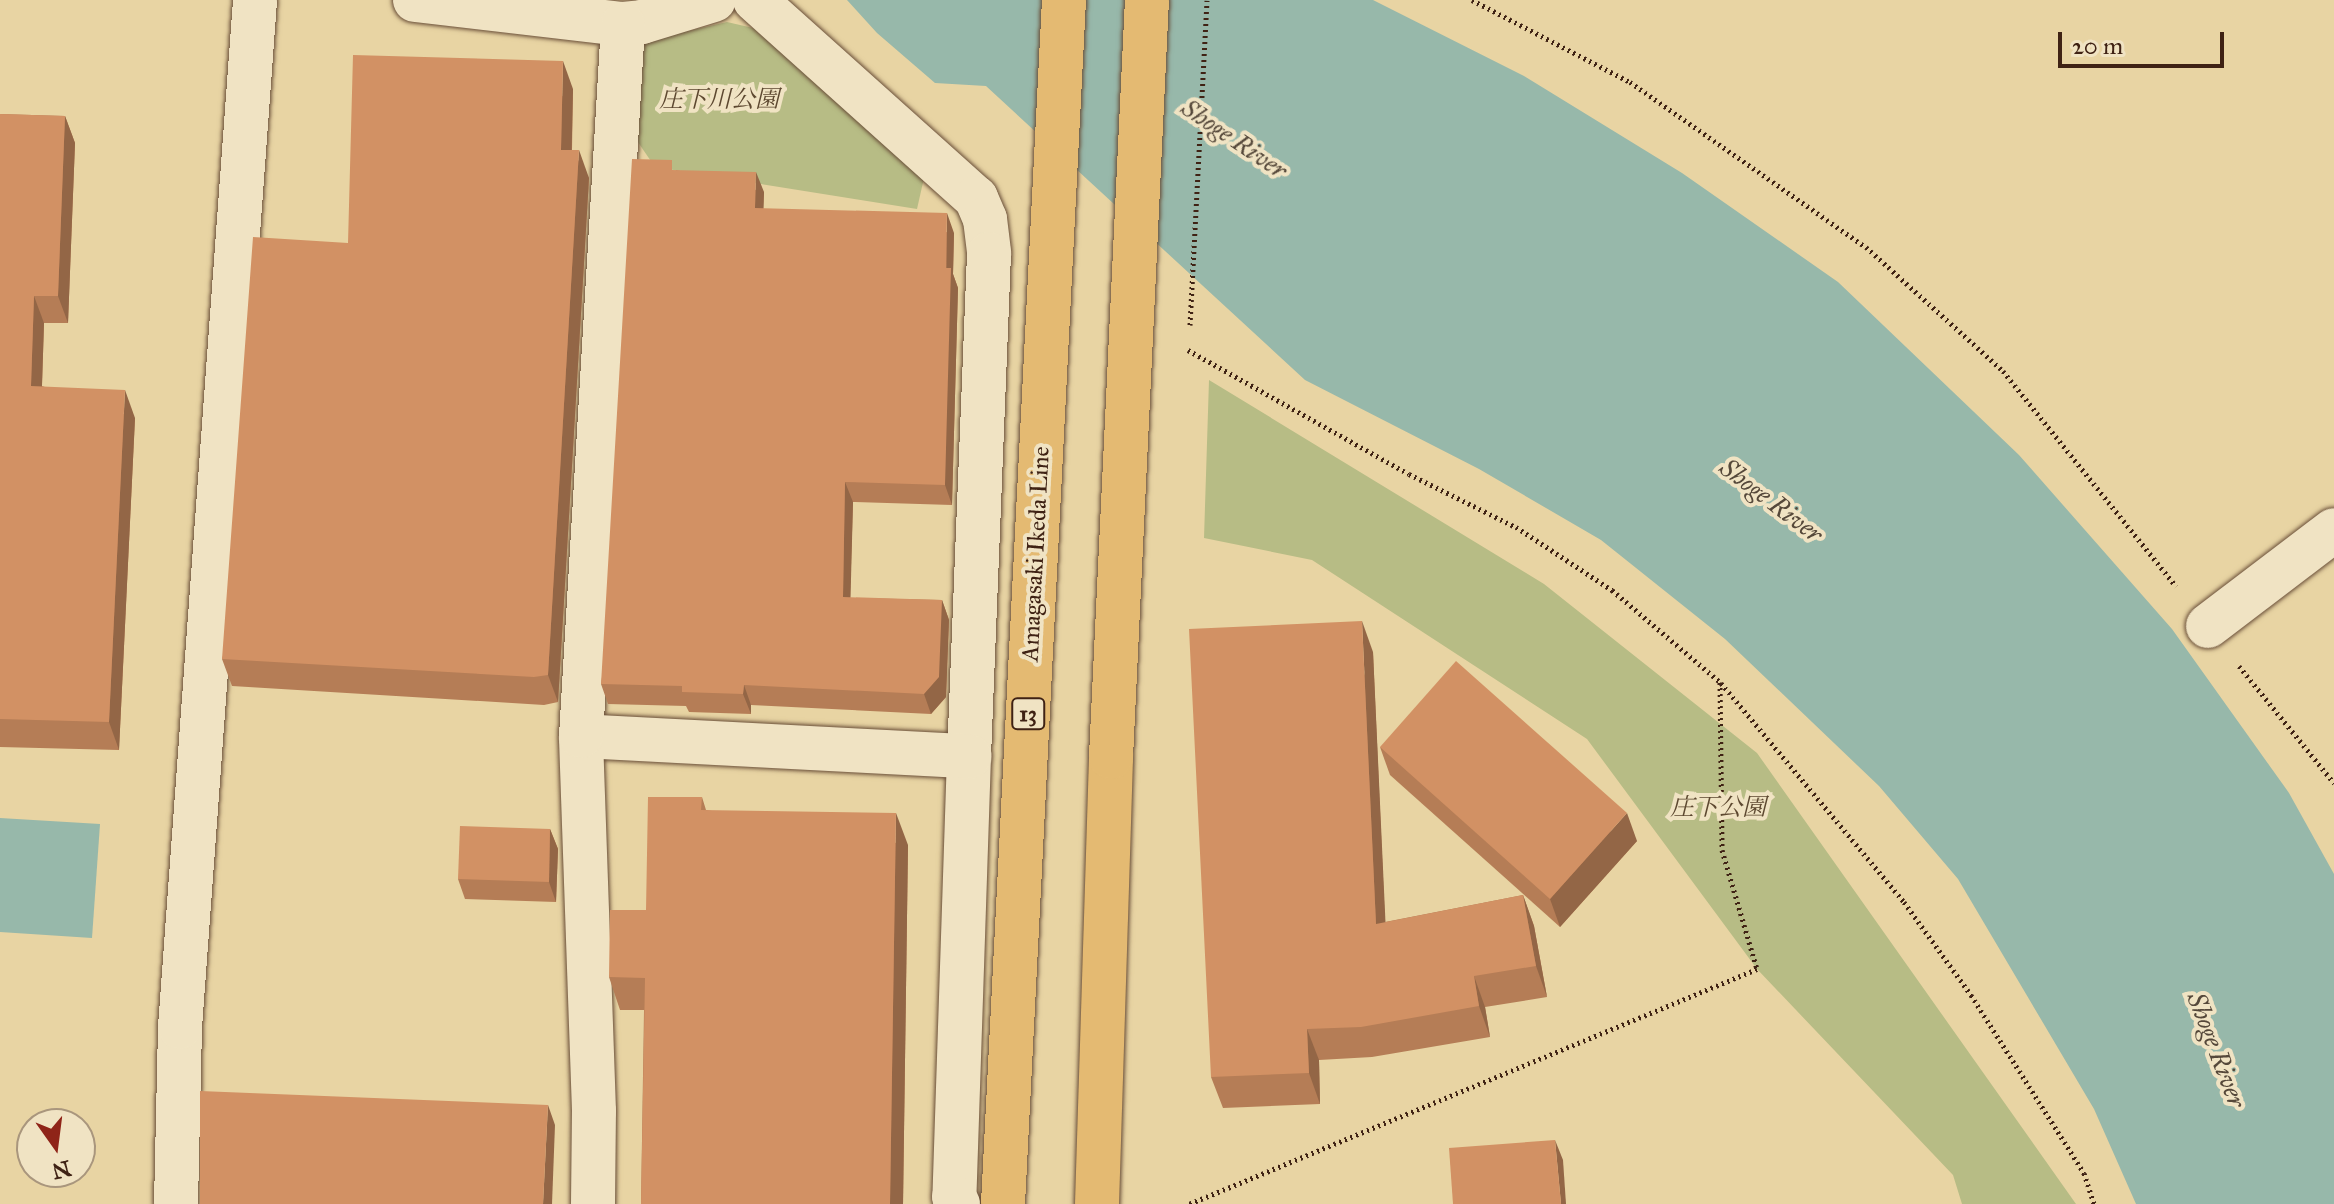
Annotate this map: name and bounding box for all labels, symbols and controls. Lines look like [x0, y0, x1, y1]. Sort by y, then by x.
scale bar [2062, 16, 2228, 66]
text: 20 m [2072, 31, 2123, 61]
park label: 庄下川公園 [659, 86, 779, 114]
water label: Shoge River [1175, 92, 1293, 186]
street label: Amagasaki Ikeda Line [1016, 446, 1056, 662]
water label: Shoge River [1713, 452, 1829, 550]
road number: 13 [1010, 696, 1046, 732]
park label: 庄下公園 [1670, 794, 1766, 822]
water label: Shoge River [2180, 988, 2252, 1112]
north arrow [16, 1108, 96, 1188]
text: N [49, 1154, 74, 1185]

